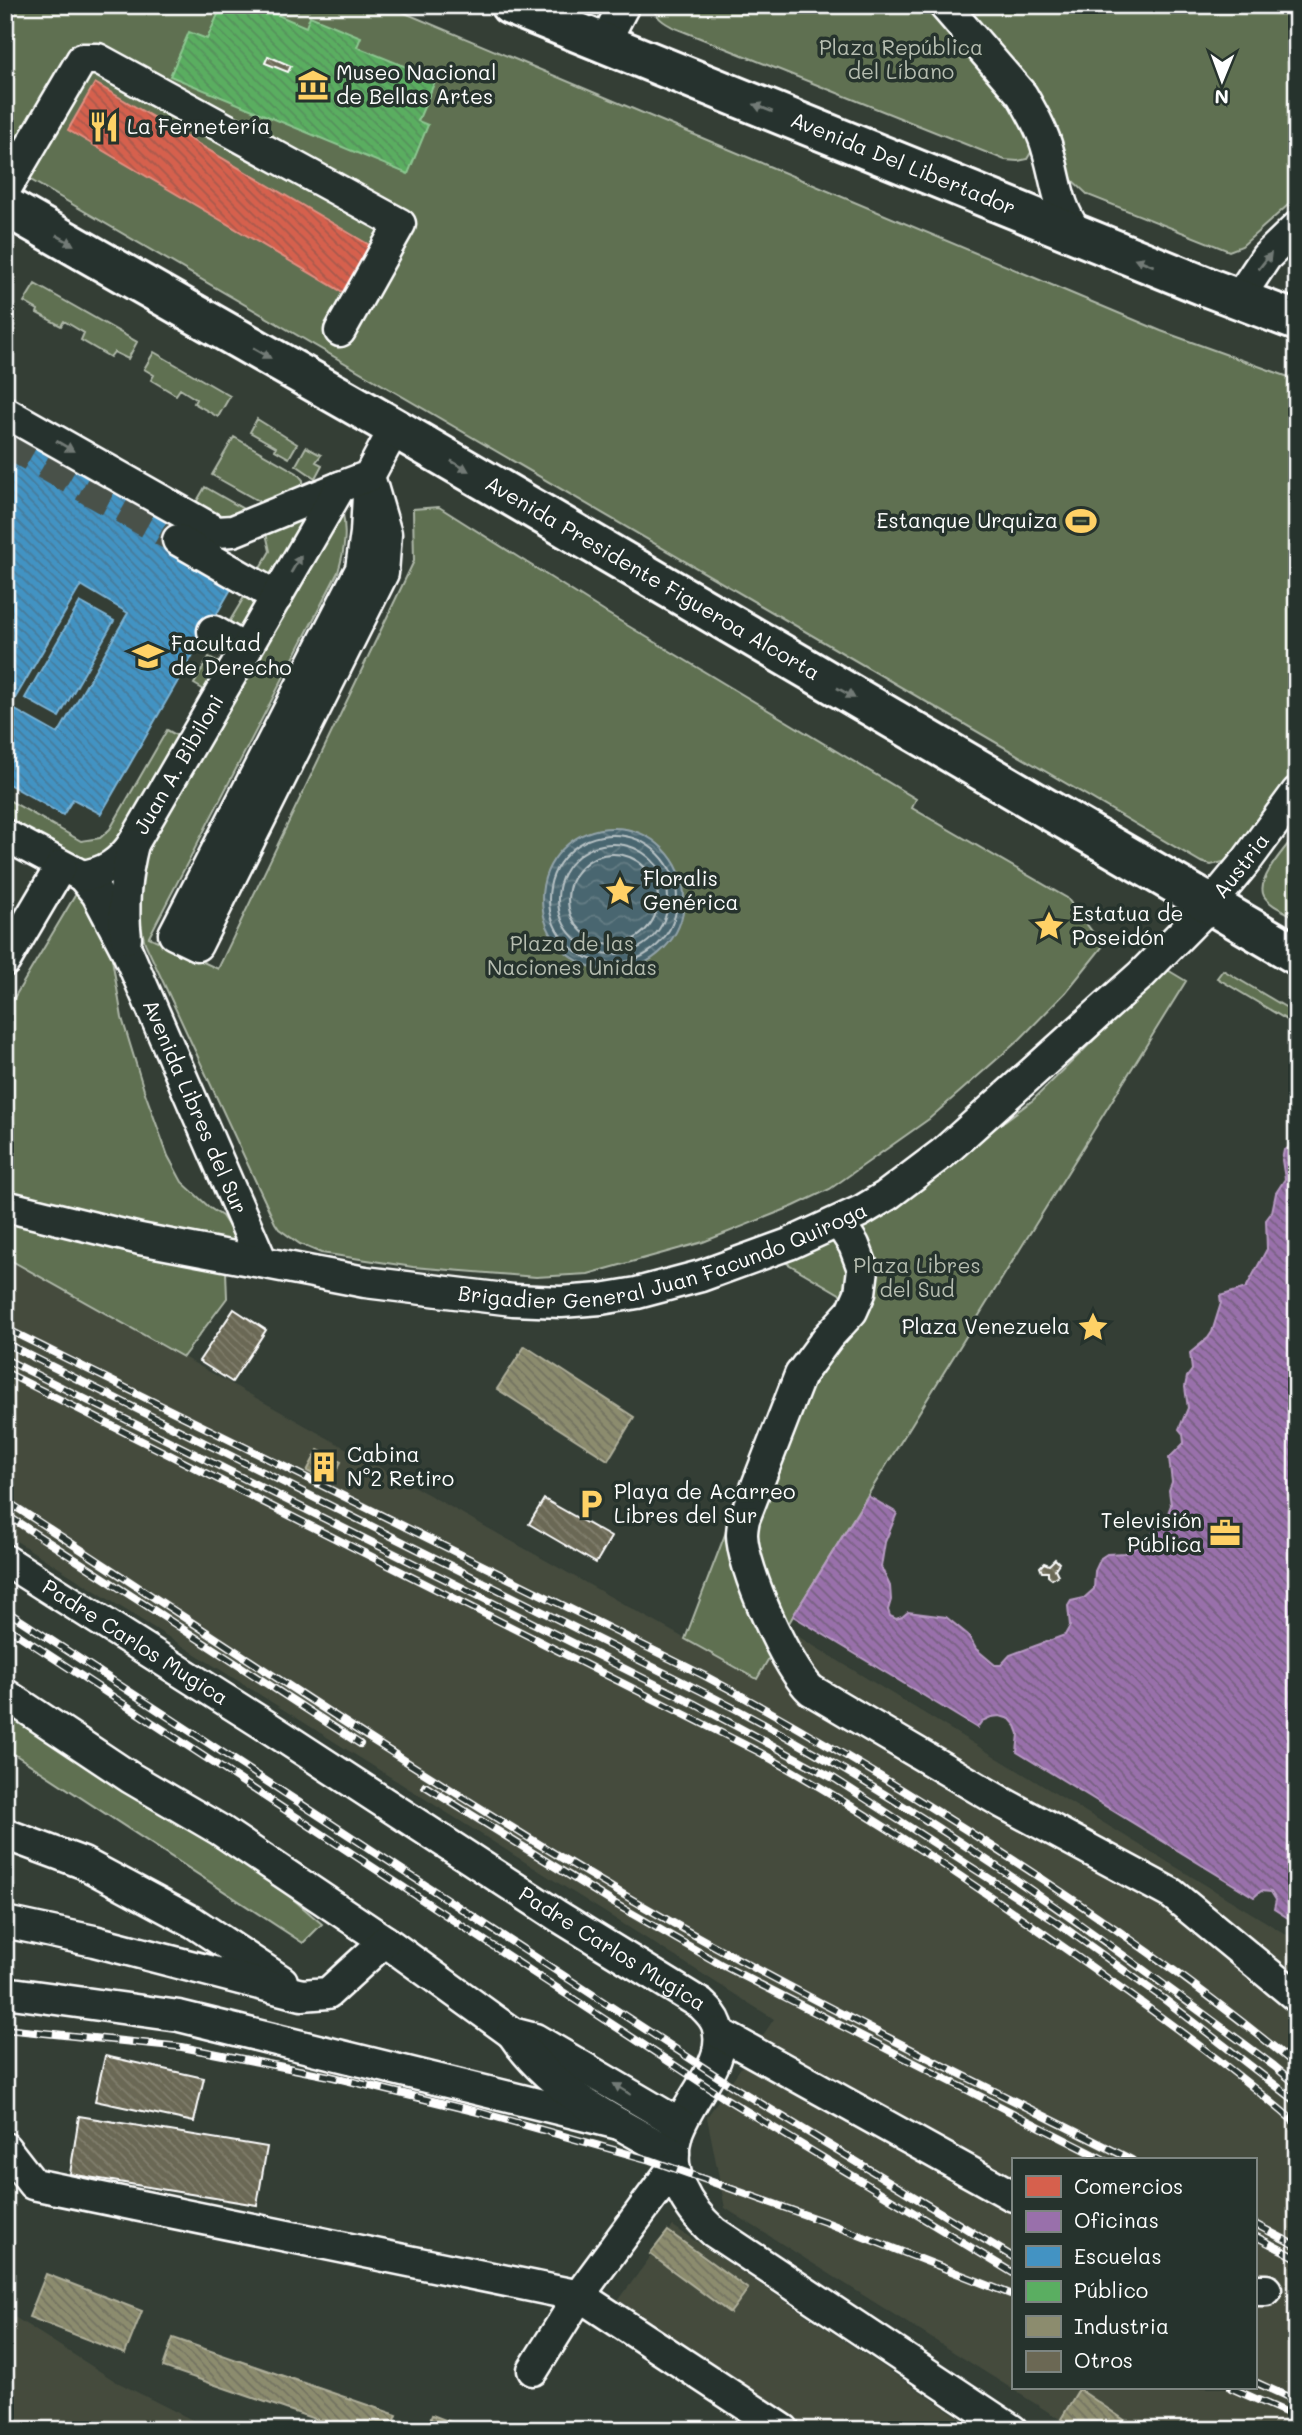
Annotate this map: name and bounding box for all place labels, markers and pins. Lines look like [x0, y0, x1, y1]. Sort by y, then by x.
place label: Museo Nacional de Bellas Artes [336, 58, 496, 109]
museum icon: Museo Nacional de Bellas Artes [296, 68, 330, 102]
restaurant icon: La Fernetería [87, 110, 121, 144]
place label: La Fernetería [127, 112, 270, 139]
sports icon: Estanque Urquiza [1064, 504, 1098, 538]
place label: Estanque Urquiza [876, 506, 1058, 533]
place label: Facultad de Derecho [171, 629, 292, 680]
school or university icon: Facultad de Derecho [131, 639, 165, 673]
place label: Floralis Genérica [643, 864, 739, 915]
place icon: Floralis Genérica [603, 874, 637, 908]
place label: Estatua de Poseidón [1072, 899, 1183, 950]
place icon: Estatua de Poseidón [1032, 909, 1066, 943]
place icon: Plaza Venezuela [1076, 1310, 1110, 1344]
place label: Plaza Venezuela [902, 1312, 1070, 1339]
place label: Cabina N°2 Retiro [347, 1440, 454, 1491]
building icon: Cabina N°2 Retiro [307, 1450, 341, 1484]
place label: Playa de Acarreo Libres del Sur [614, 1477, 795, 1528]
parking icon: Playa de Acarreo Libres del Sur [574, 1487, 608, 1521]
place label: Televisión Pública [1101, 1506, 1202, 1557]
office icon: Televisión Pública [1208, 1516, 1242, 1550]

